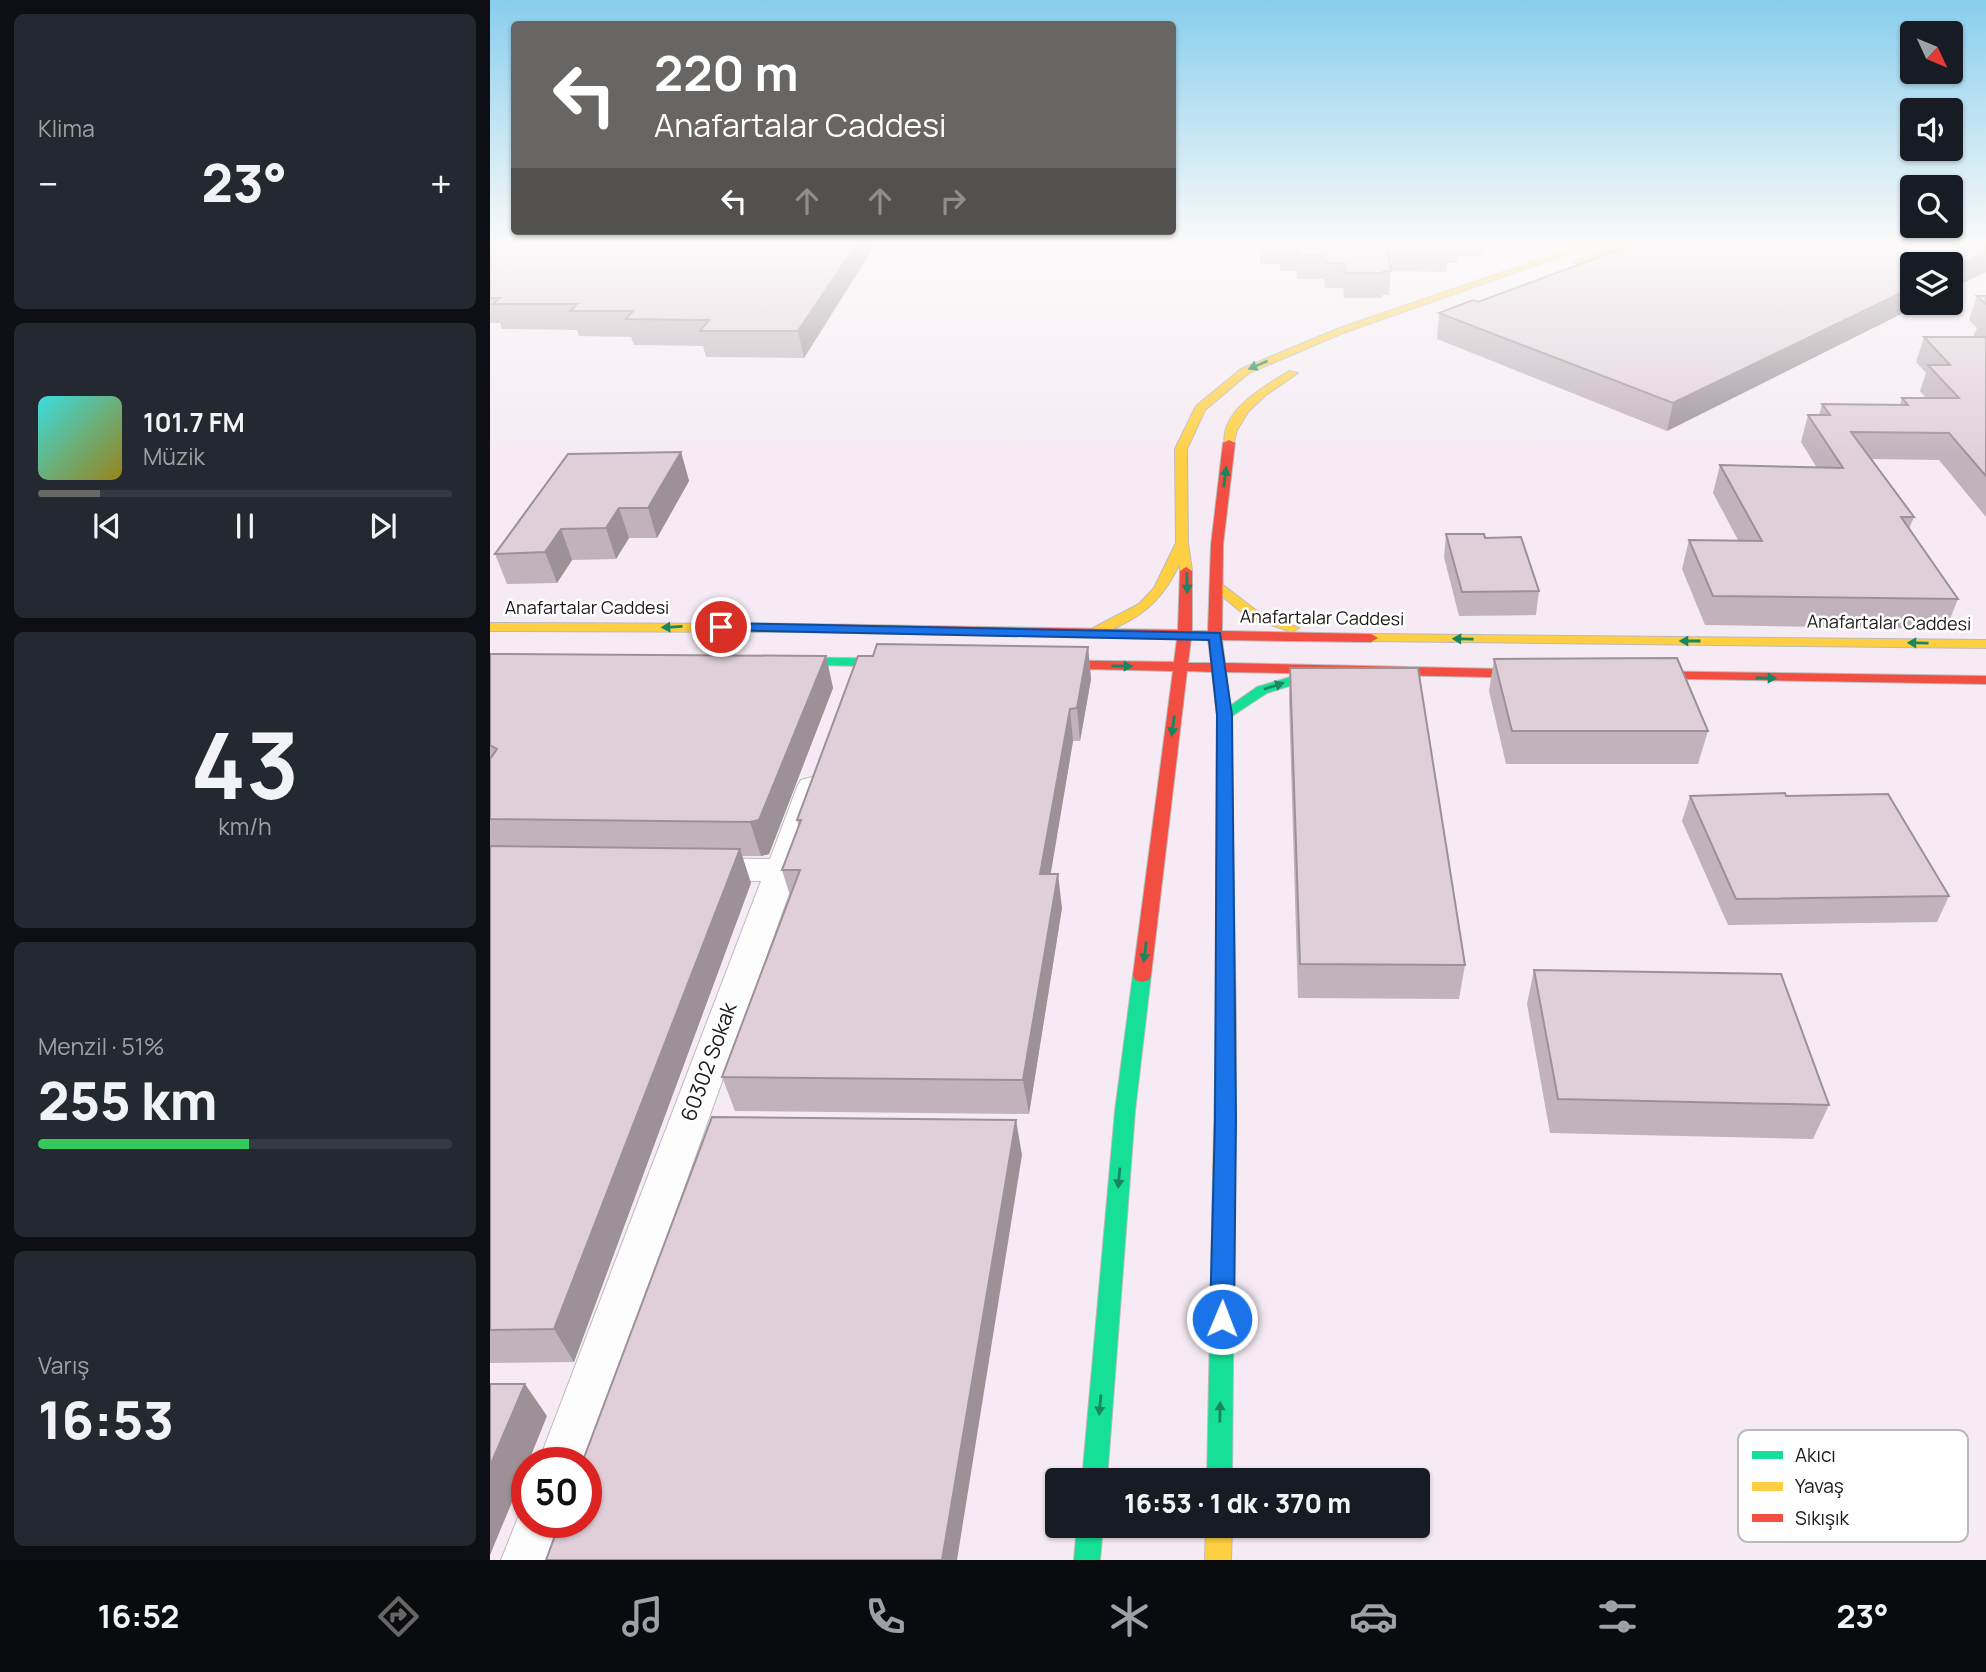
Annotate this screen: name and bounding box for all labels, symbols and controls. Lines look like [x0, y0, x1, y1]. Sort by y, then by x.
north arrow [1900, 21, 1964, 84]
map controls [1900, 21, 1963, 315]
text: 220 m [654, 39, 798, 106]
icon: left [539, 49, 630, 140]
button: sound [1900, 98, 1963, 161]
text: Anafartalar Caddesi [654, 103, 947, 147]
text: Klima [38, 112, 95, 144]
text: 23° [202, 147, 287, 218]
text: − [38, 157, 59, 209]
text: + [430, 157, 452, 209]
button: search [1900, 175, 1963, 238]
icon: left [715, 182, 753, 220]
icon: ahead [788, 182, 826, 220]
icon: ahead [861, 182, 899, 220]
icon: right [934, 182, 972, 220]
button: layers [1900, 252, 1963, 315]
one-way arrow [1247, 360, 1268, 371]
text: 101.7 FM [143, 404, 245, 440]
text: Müzik [143, 440, 205, 472]
one-way arrow [1219, 466, 1230, 488]
icon: previous [88, 507, 126, 545]
icon: pause [226, 507, 264, 545]
icon: next [364, 507, 402, 545]
one-way arrow [1181, 573, 1193, 595]
street label: Anafartalar Caddesi [505, 595, 669, 619]
pin [691, 597, 751, 657]
street label: Anafartalar Caddesi [1240, 604, 1405, 630]
icon: arrive [702, 608, 740, 646]
street label: Anafartalar Caddesi [1807, 609, 1972, 635]
one-way arrow [661, 622, 683, 633]
one-way arrow [1452, 633, 1474, 644]
one-way arrow [1679, 635, 1701, 647]
one-way arrow [1907, 637, 1929, 649]
one-way arrow [1111, 660, 1133, 671]
one-way arrow [1755, 672, 1777, 684]
one-way arrow [1264, 681, 1285, 691]
text: 43 [191, 702, 299, 826]
one-way arrow [1168, 715, 1179, 737]
text: km/h [218, 810, 272, 842]
one-way arrow [1139, 941, 1150, 963]
street label: 60302 Sokak [674, 998, 743, 1125]
text: Menzil · 51% [38, 1030, 164, 1062]
text: 255 km [38, 1065, 217, 1136]
one-way arrow [1113, 1167, 1124, 1189]
position arrow [1185, 1282, 1259, 1356]
text: Varış [38, 1349, 89, 1381]
text: 16:53 [38, 1384, 174, 1455]
one-way arrow [1094, 1394, 1105, 1416]
one-way arrow [1215, 1401, 1226, 1423]
legend [1738, 1430, 1968, 1542]
text: Akıcı [1795, 1442, 1836, 1468]
speed limit sign: 50 [511, 1447, 602, 1538]
text: Yavaş [1795, 1473, 1844, 1499]
text: 16:53 · 1 dk · 370 m [1124, 1485, 1351, 1521]
text: Sıkışık [1795, 1505, 1849, 1531]
icon: directions [374, 1592, 423, 1641]
icon: music [618, 1592, 667, 1641]
icon: phone [861, 1592, 910, 1641]
icon: climate [1105, 1592, 1154, 1641]
icon: car [1349, 1592, 1398, 1641]
icon: filters [1593, 1592, 1642, 1641]
text: 16:52 [97, 1594, 179, 1638]
text: 23° [1836, 1594, 1889, 1638]

